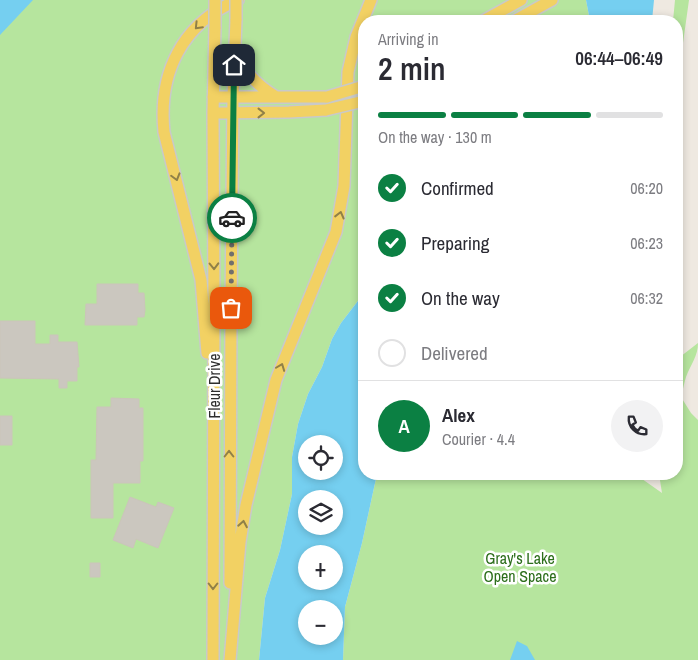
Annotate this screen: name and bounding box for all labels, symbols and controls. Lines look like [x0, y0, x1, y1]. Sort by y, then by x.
one-way arrow [195, 20, 204, 29]
text: Arriving in [378, 28, 439, 50]
pin [213, 44, 255, 86]
text: 06:44–06:49 [575, 45, 663, 71]
text: 2 min [378, 47, 446, 90]
icon: home [220, 51, 248, 79]
one-way arrow [258, 108, 266, 118]
text: On the way · 130 m [378, 126, 492, 148]
one-way arrow [171, 173, 181, 181]
icon: check [378, 174, 406, 202]
text: Confirmed [421, 175, 494, 201]
text: 06:20 [630, 177, 663, 199]
courier [207, 193, 257, 243]
icon: car [218, 204, 246, 232]
one-way arrow [334, 211, 345, 220]
icon: check [378, 229, 406, 257]
text: Preparing [421, 230, 489, 256]
text: 06:23 [630, 232, 663, 254]
one-way arrow [209, 263, 219, 271]
icon: check [378, 284, 406, 312]
text: On the way [421, 285, 500, 311]
pin [210, 287, 252, 329]
text: 06:32 [630, 287, 663, 309]
icon: bag [217, 294, 245, 322]
text: Delivered [421, 340, 488, 366]
street label: Fleur Drive [203, 354, 225, 418]
one-way arrow [275, 363, 285, 371]
button: phone [611, 400, 663, 452]
text: Alex [442, 402, 475, 428]
text: A [398, 413, 410, 439]
text: Courier · 4.4 [442, 428, 515, 450]
map controls [298, 435, 343, 645]
button: locate [298, 435, 343, 480]
one-way arrow [224, 450, 234, 458]
button: layers [298, 490, 343, 535]
one-way arrow [237, 520, 247, 529]
button: + [298, 545, 343, 590]
park label: Gray's Lake Open Space [484, 547, 556, 587]
one-way arrow [208, 582, 218, 590]
button: − [298, 600, 343, 645]

